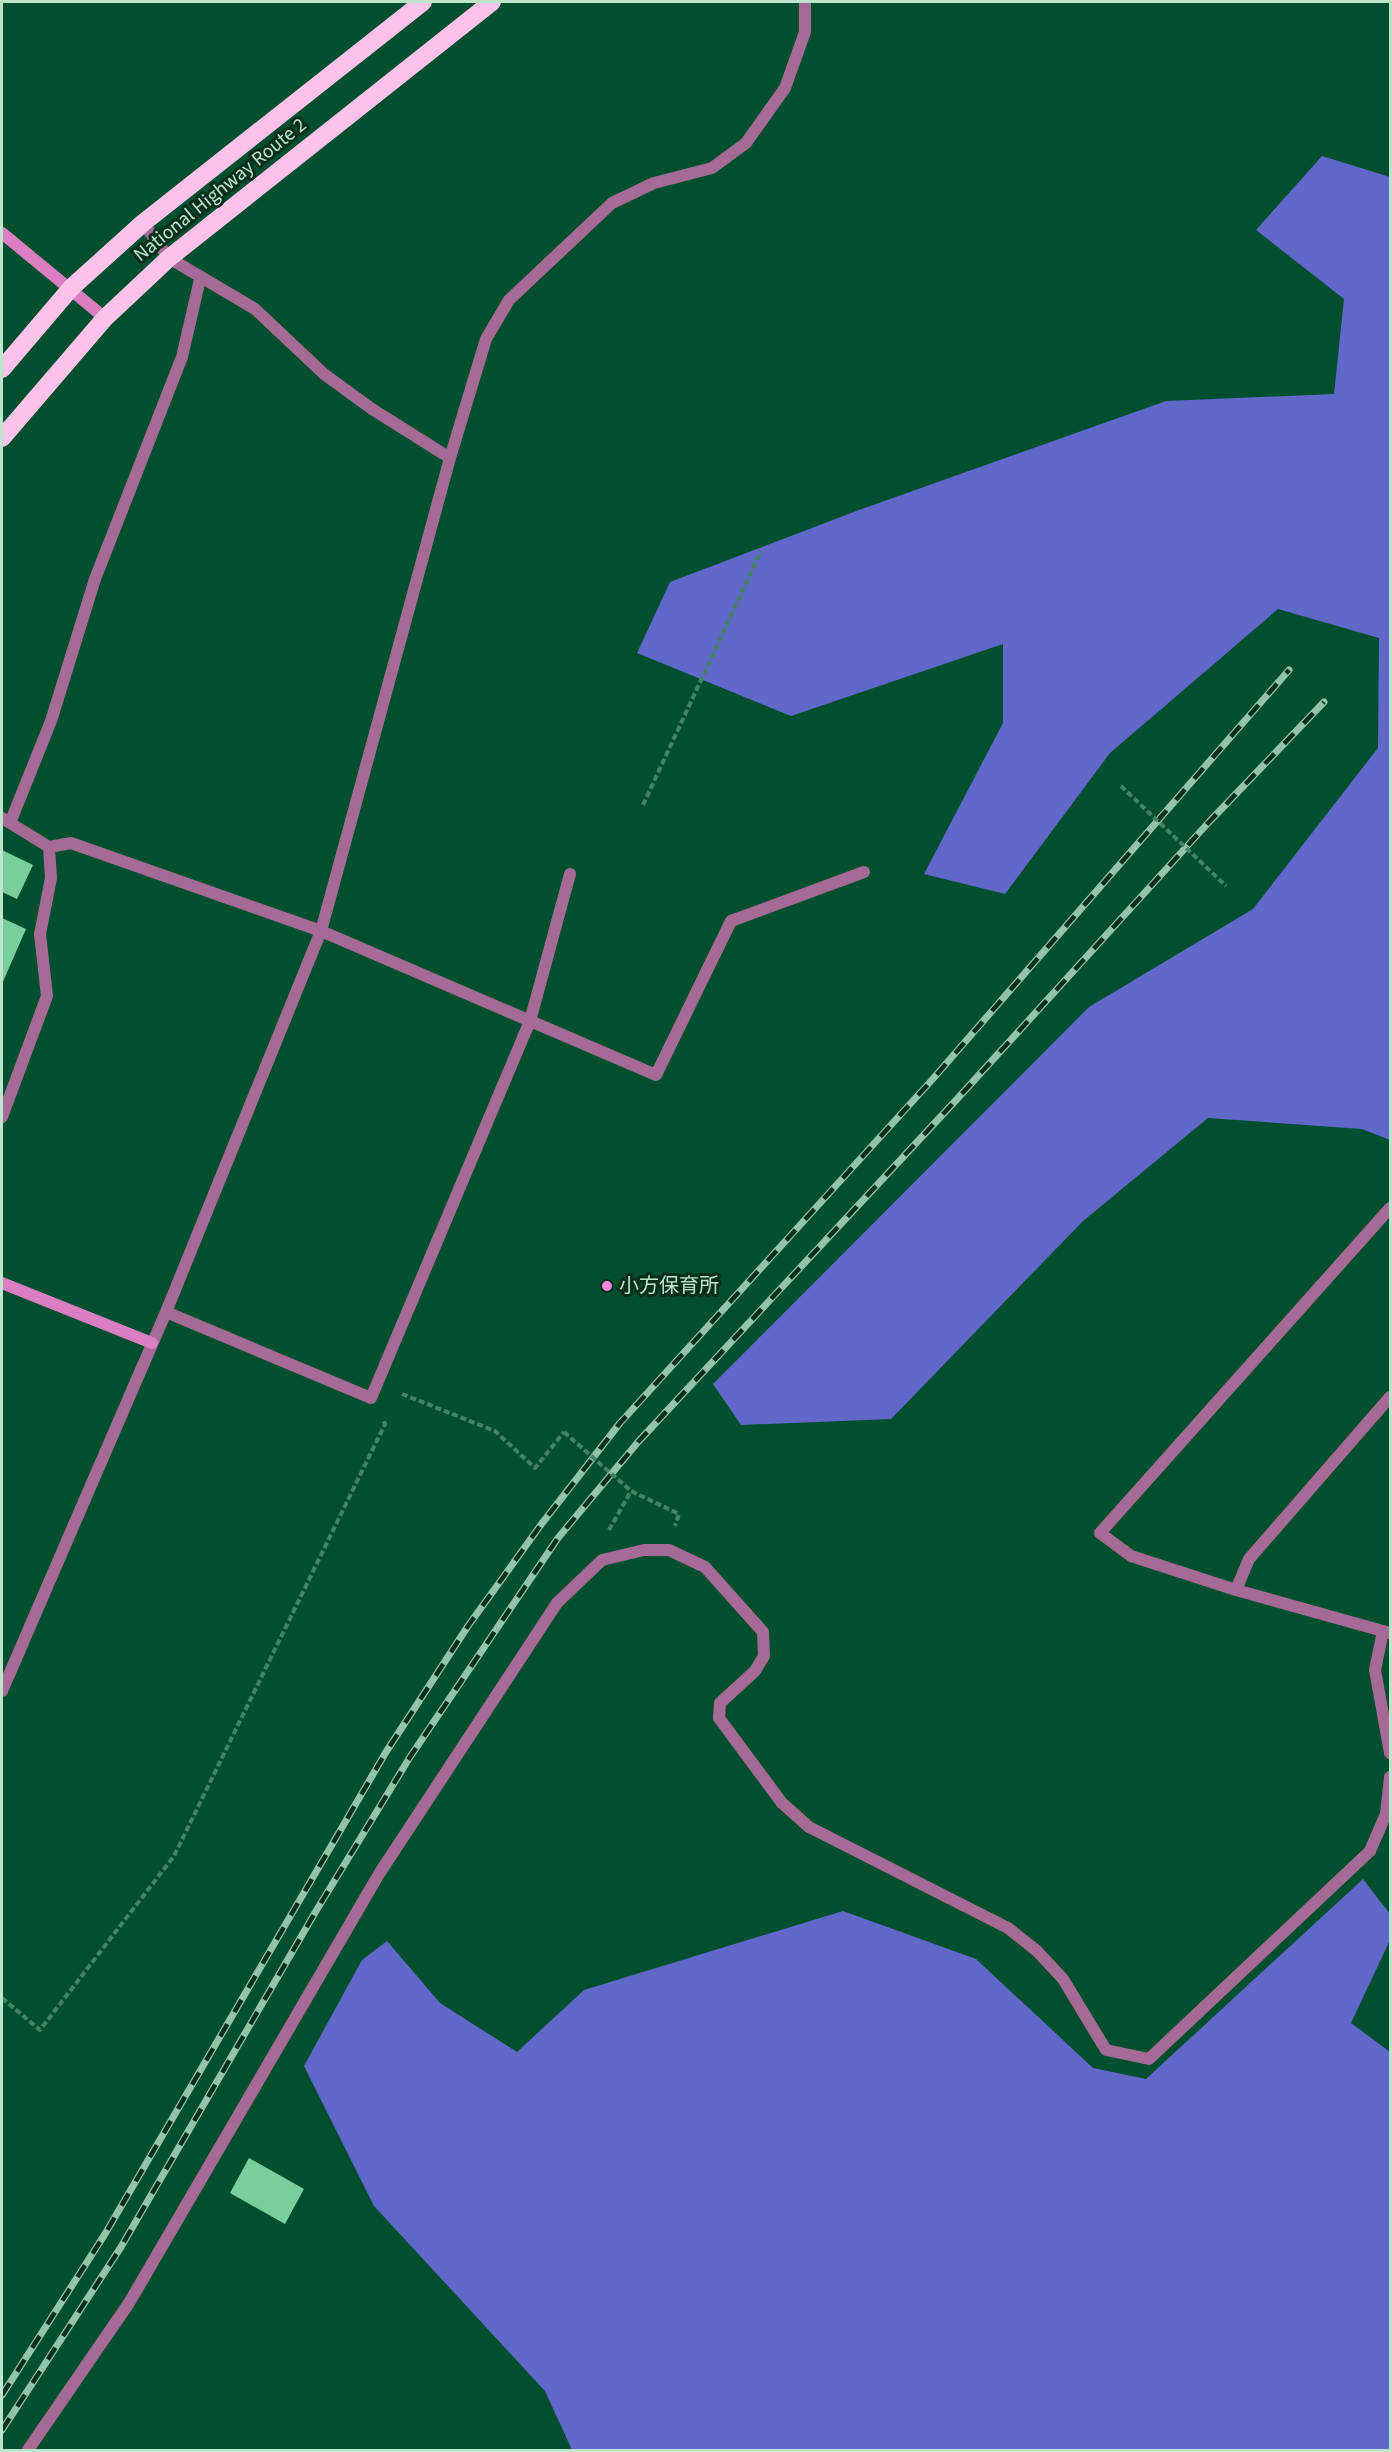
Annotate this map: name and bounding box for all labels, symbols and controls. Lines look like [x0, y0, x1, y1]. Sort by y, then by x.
street label: National Highway Route 2 [128, 111, 312, 269]
place label: 小方保育所 [619, 1272, 719, 1300]
marker: 小方保育所 [600, 1279, 614, 1293]

